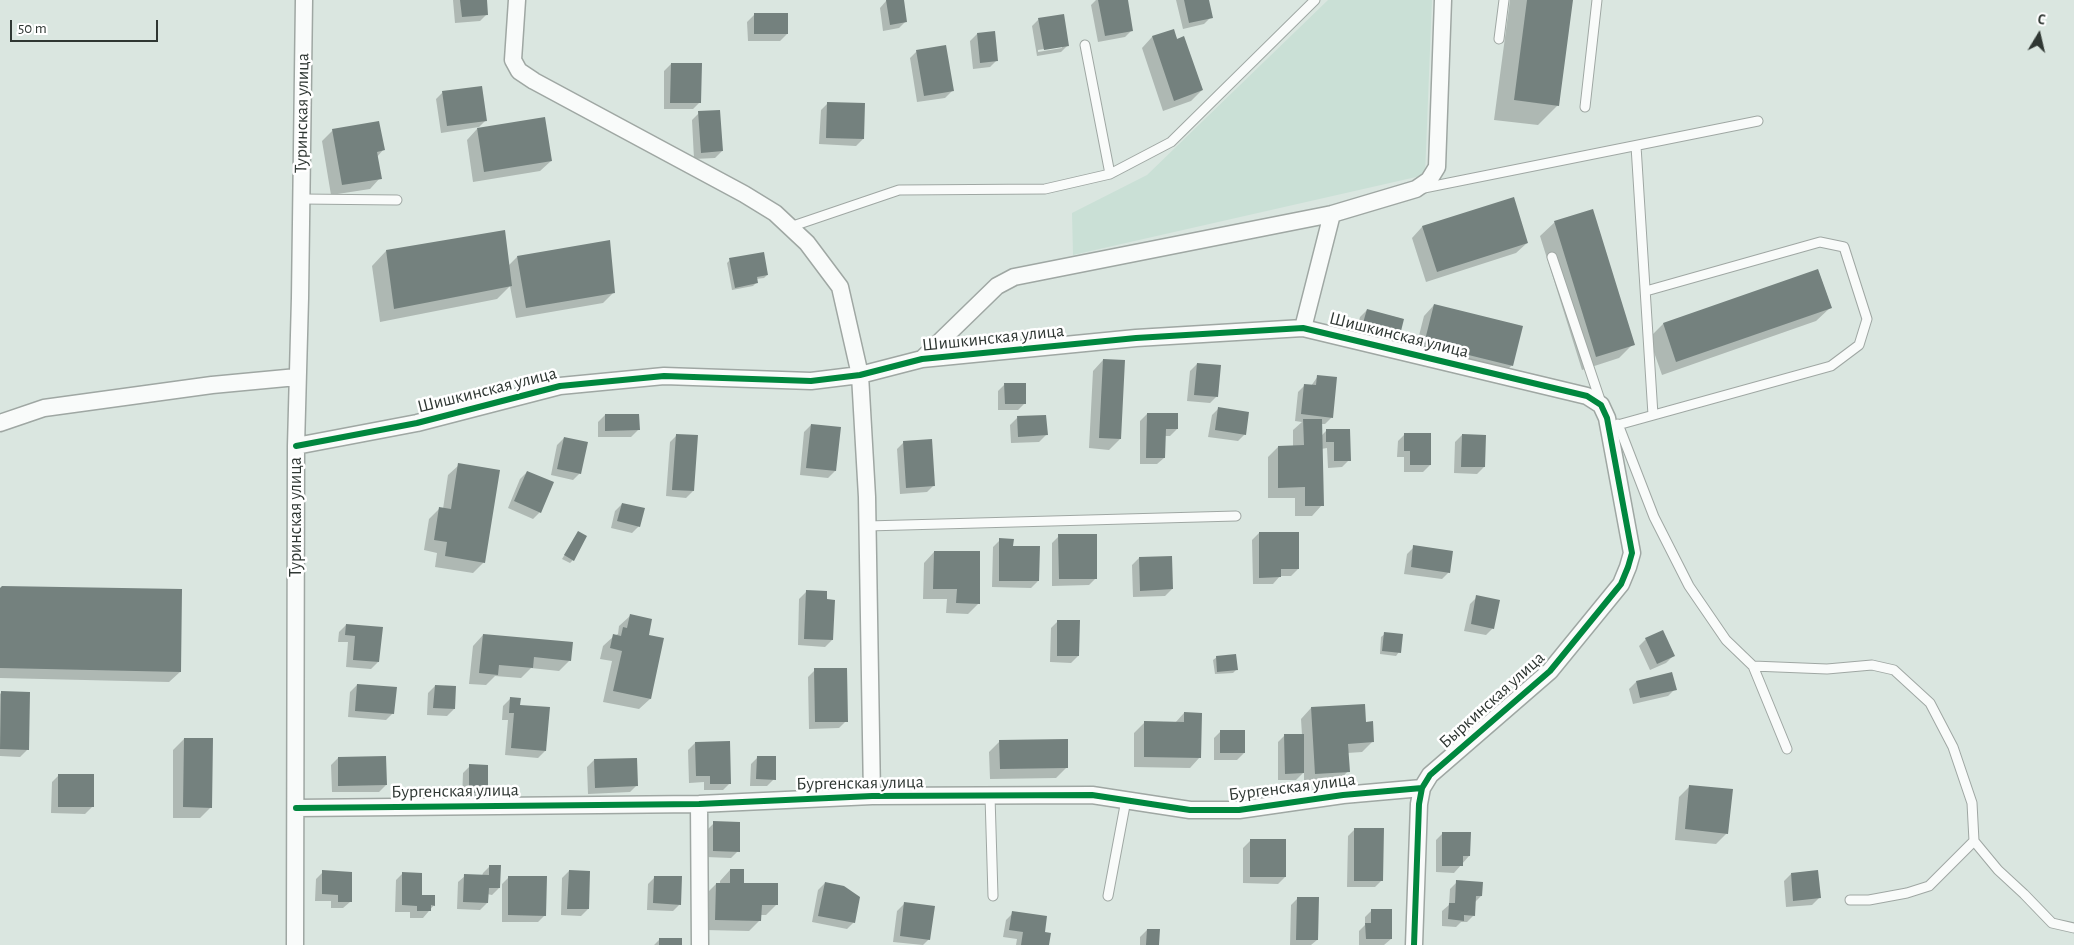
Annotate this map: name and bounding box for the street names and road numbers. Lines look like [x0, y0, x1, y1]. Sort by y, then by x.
street label: Туринская улица [290, 53, 314, 173]
street label: Шишкинская улица [1327, 307, 1471, 363]
street label: Шишкинская улица [921, 320, 1065, 356]
street label: Шишкинская улица [415, 362, 559, 418]
street label: Туринская улица [285, 457, 307, 577]
street label: Быркинская улица [1435, 647, 1549, 753]
street label: Бургенская улица [1227, 768, 1357, 806]
street label: Бургенская улица [796, 771, 924, 795]
street label: Бургенская улица [391, 779, 519, 803]

